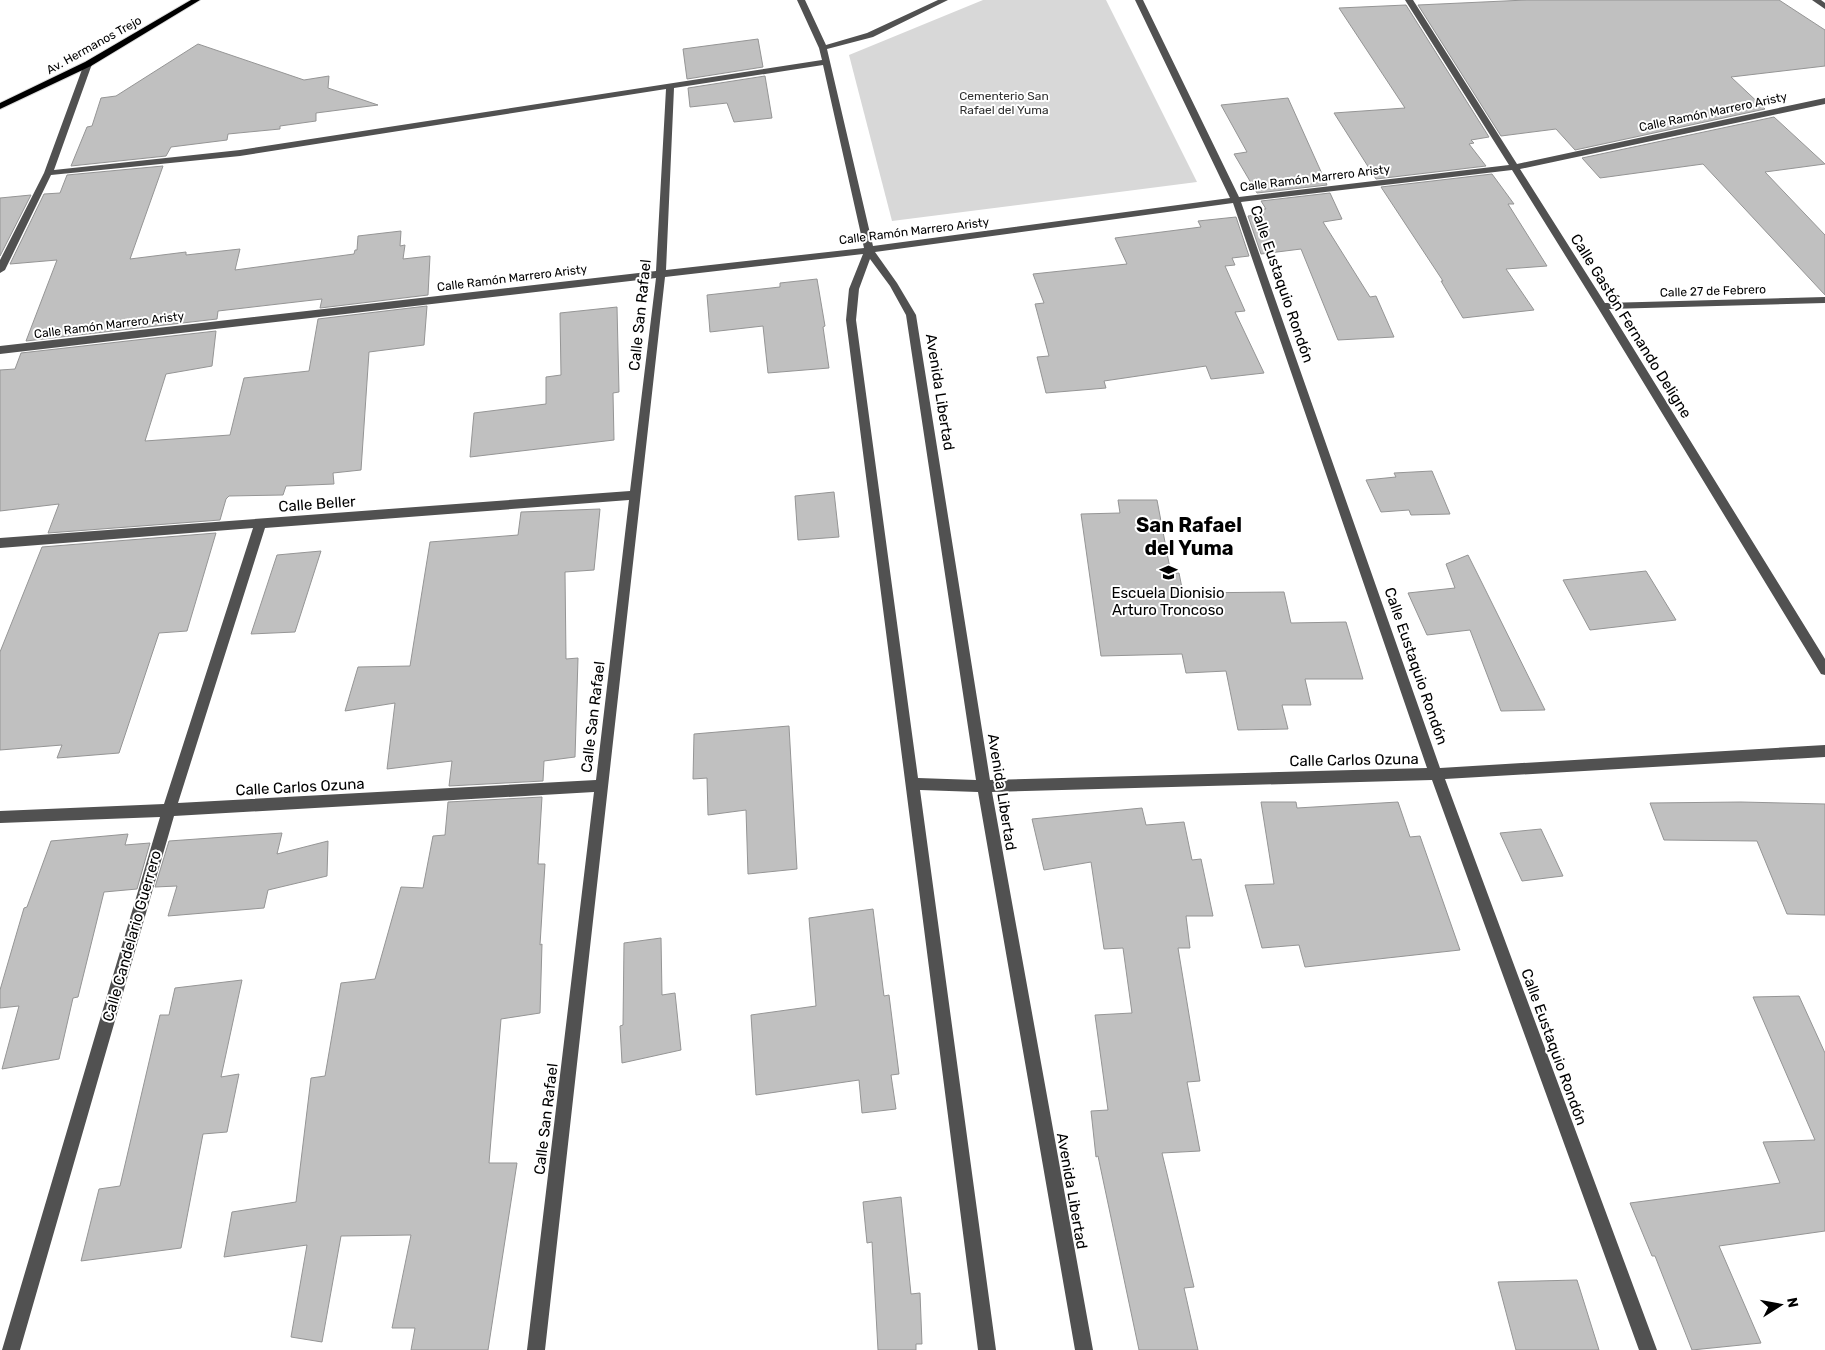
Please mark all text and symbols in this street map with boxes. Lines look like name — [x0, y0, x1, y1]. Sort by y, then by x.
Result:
street label: Av. Hermanos Trejo — [44, 13, 144, 77]
park label: Cementerio San Rafael del Yuma — [959, 89, 1049, 117]
street label: Calle Ramón Marrero Aristy — [1638, 89, 1789, 135]
street label: Calle Ramón Marrero Aristy — [1239, 162, 1391, 194]
street label: Calle Eustaquio Rondón — [1247, 203, 1317, 365]
street label: Calle Ramón Marrero Aristy — [838, 215, 990, 247]
street label: Calle Gastón Fernando Deligne — [1567, 231, 1695, 421]
street label: Calle San Rafael — [625, 258, 655, 372]
street label: Calle Ramón Marrero Aristy — [436, 262, 588, 294]
street label: Calle 27 de Febrero — [1660, 282, 1766, 300]
street label: Calle Ramón Marrero Aristy — [33, 309, 185, 341]
street label: Avenida Libertad — [922, 332, 958, 452]
street label: Calle Beller — [278, 492, 357, 516]
district label: San Rafael del Yuma — [1136, 513, 1242, 560]
school or university icon: Escuela Dionisio Arturo Troncoso — [1158, 562, 1178, 582]
place label: Escuela Dionisio Arturo Troncoso — [1111, 584, 1225, 619]
street label: Calle Eustaquio Rondón — [1381, 585, 1451, 747]
street label: Calle San Rafael — [577, 660, 609, 774]
street label: Avenida Libertad — [984, 732, 1020, 852]
street label: Calle Carlos Ozuna — [1289, 750, 1419, 770]
street label: Calle Carlos Ozuna — [235, 775, 365, 799]
street label: Calle Candelario Guerrero — [99, 848, 165, 1024]
street label: Calle Eustaquio Rondón — [1517, 966, 1591, 1128]
street label: Calle San Rafael — [530, 1062, 562, 1176]
street label: Avenida Libertad — [1053, 1131, 1091, 1251]
north arrow — [1755, 1280, 1805, 1330]
text: N — [1783, 1296, 1802, 1309]

